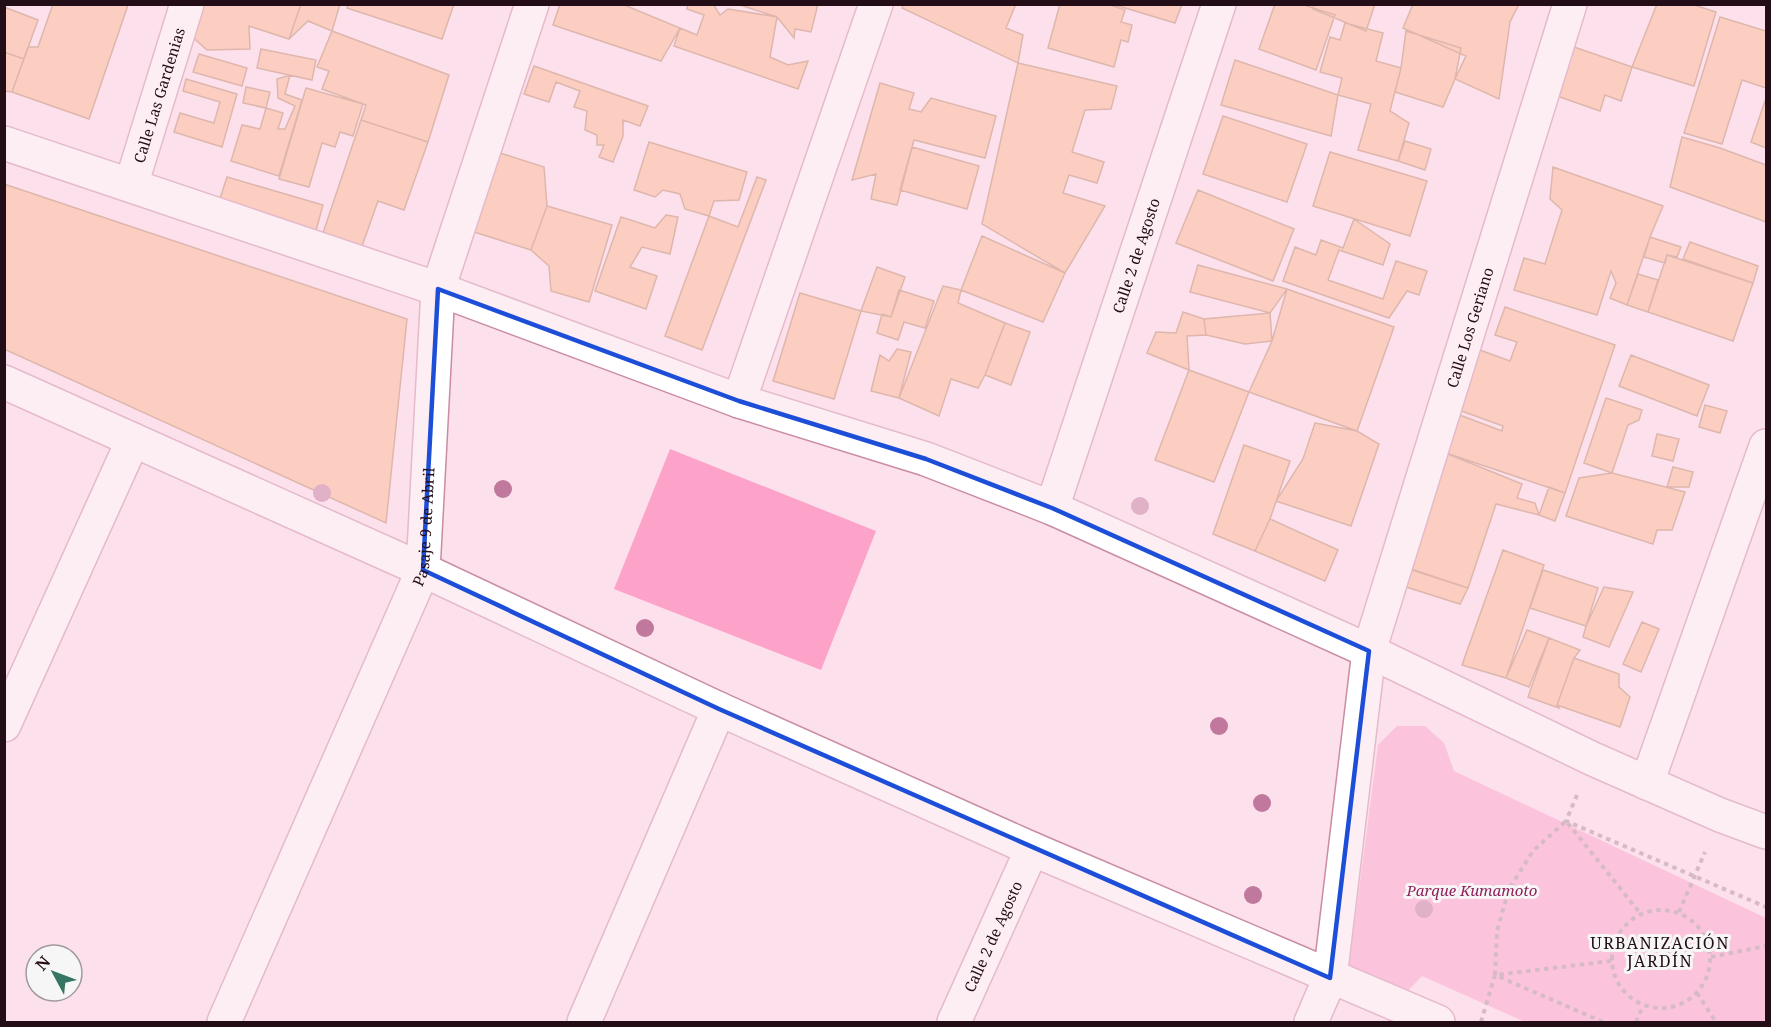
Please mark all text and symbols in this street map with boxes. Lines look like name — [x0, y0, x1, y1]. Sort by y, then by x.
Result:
street label: Calle Las Gardenias — [128, 25, 189, 165]
street label: Calle 2 de Agosto — [1107, 195, 1164, 316]
street label: Calle Los Geriano — [1441, 265, 1498, 390]
street label: Pasaje 9 de Abril — [407, 467, 438, 589]
street label: Calle 2 de Agosto — [959, 877, 1026, 995]
park label: Parque Kumamoto — [1406, 880, 1537, 900]
district label: URBANIZACIÓN JARDÍN — [1590, 932, 1730, 972]
north arrow — [24, 943, 84, 1003]
text: N — [30, 951, 55, 975]

